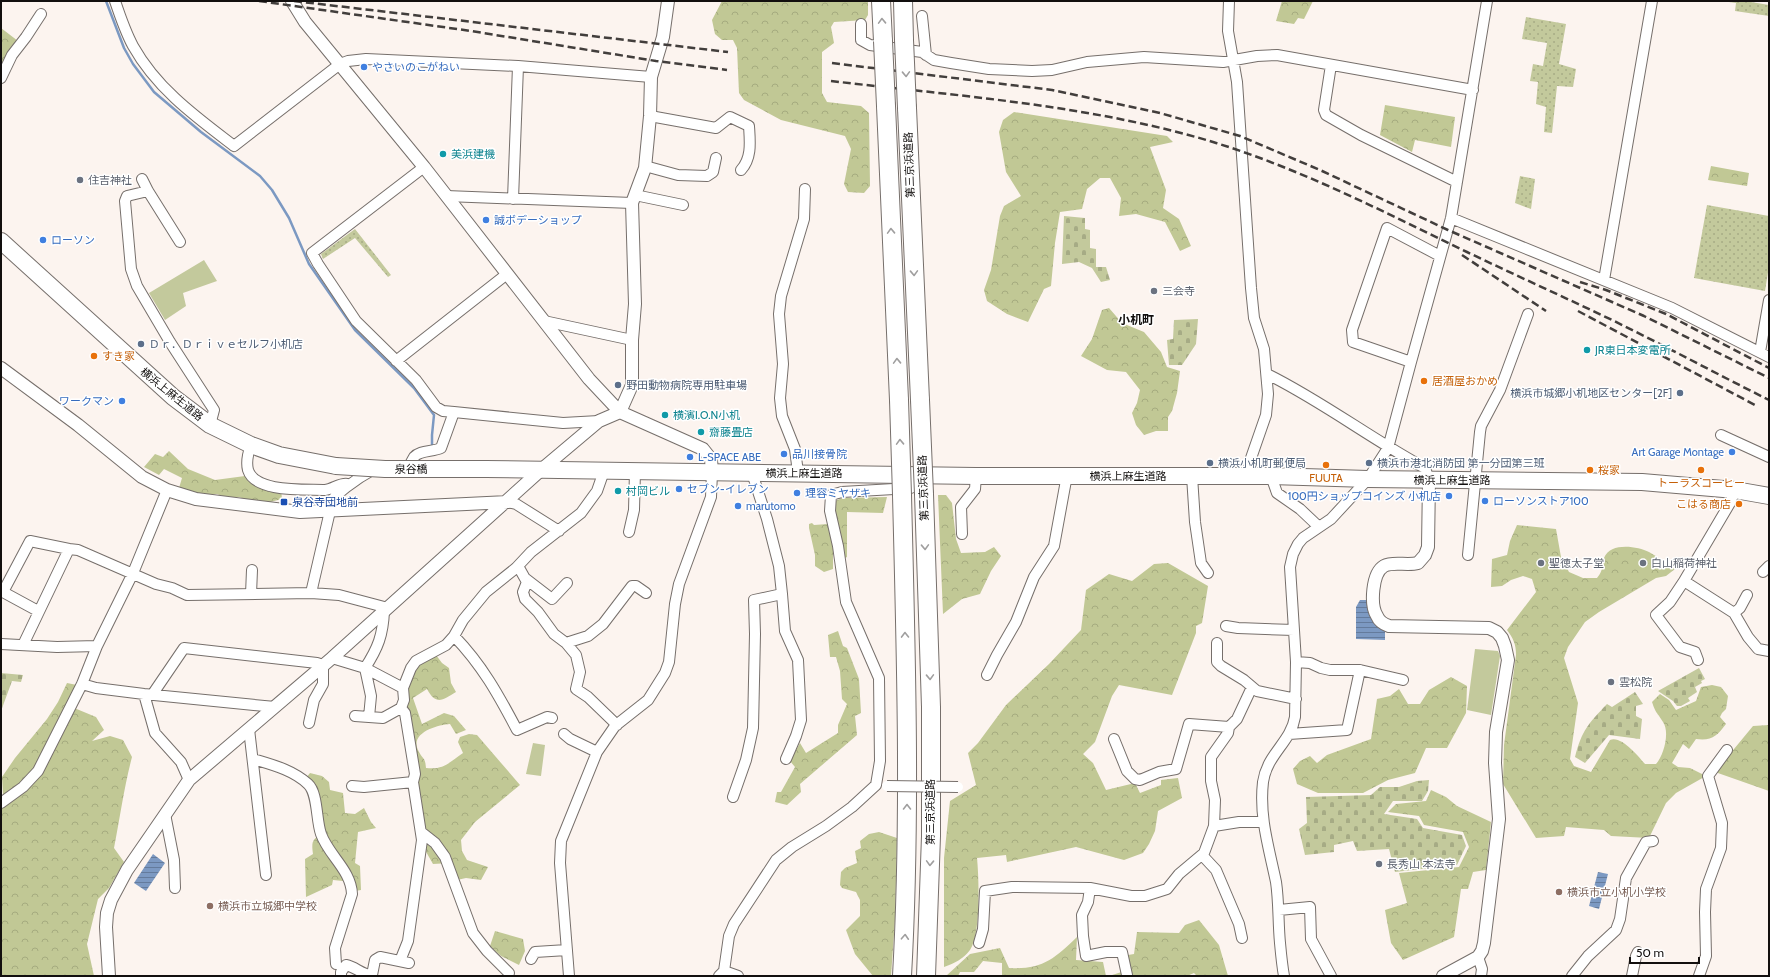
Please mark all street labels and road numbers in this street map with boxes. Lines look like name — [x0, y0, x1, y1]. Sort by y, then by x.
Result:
street label: 第三京浜道路 — [901, 132, 917, 198]
street label: 横浜上麻生道路 — [138, 364, 206, 424]
street label: 第三京浜道路 — [915, 455, 931, 521]
street label: 泉谷橋 — [395, 462, 428, 476]
street label: 横浜上麻生道路 — [766, 466, 843, 480]
street label: 横浜上麻生道路 — [1090, 469, 1167, 483]
street label: 横浜上麻生道路 — [1414, 473, 1491, 487]
street label: 第三京浜道路 — [923, 779, 937, 845]

